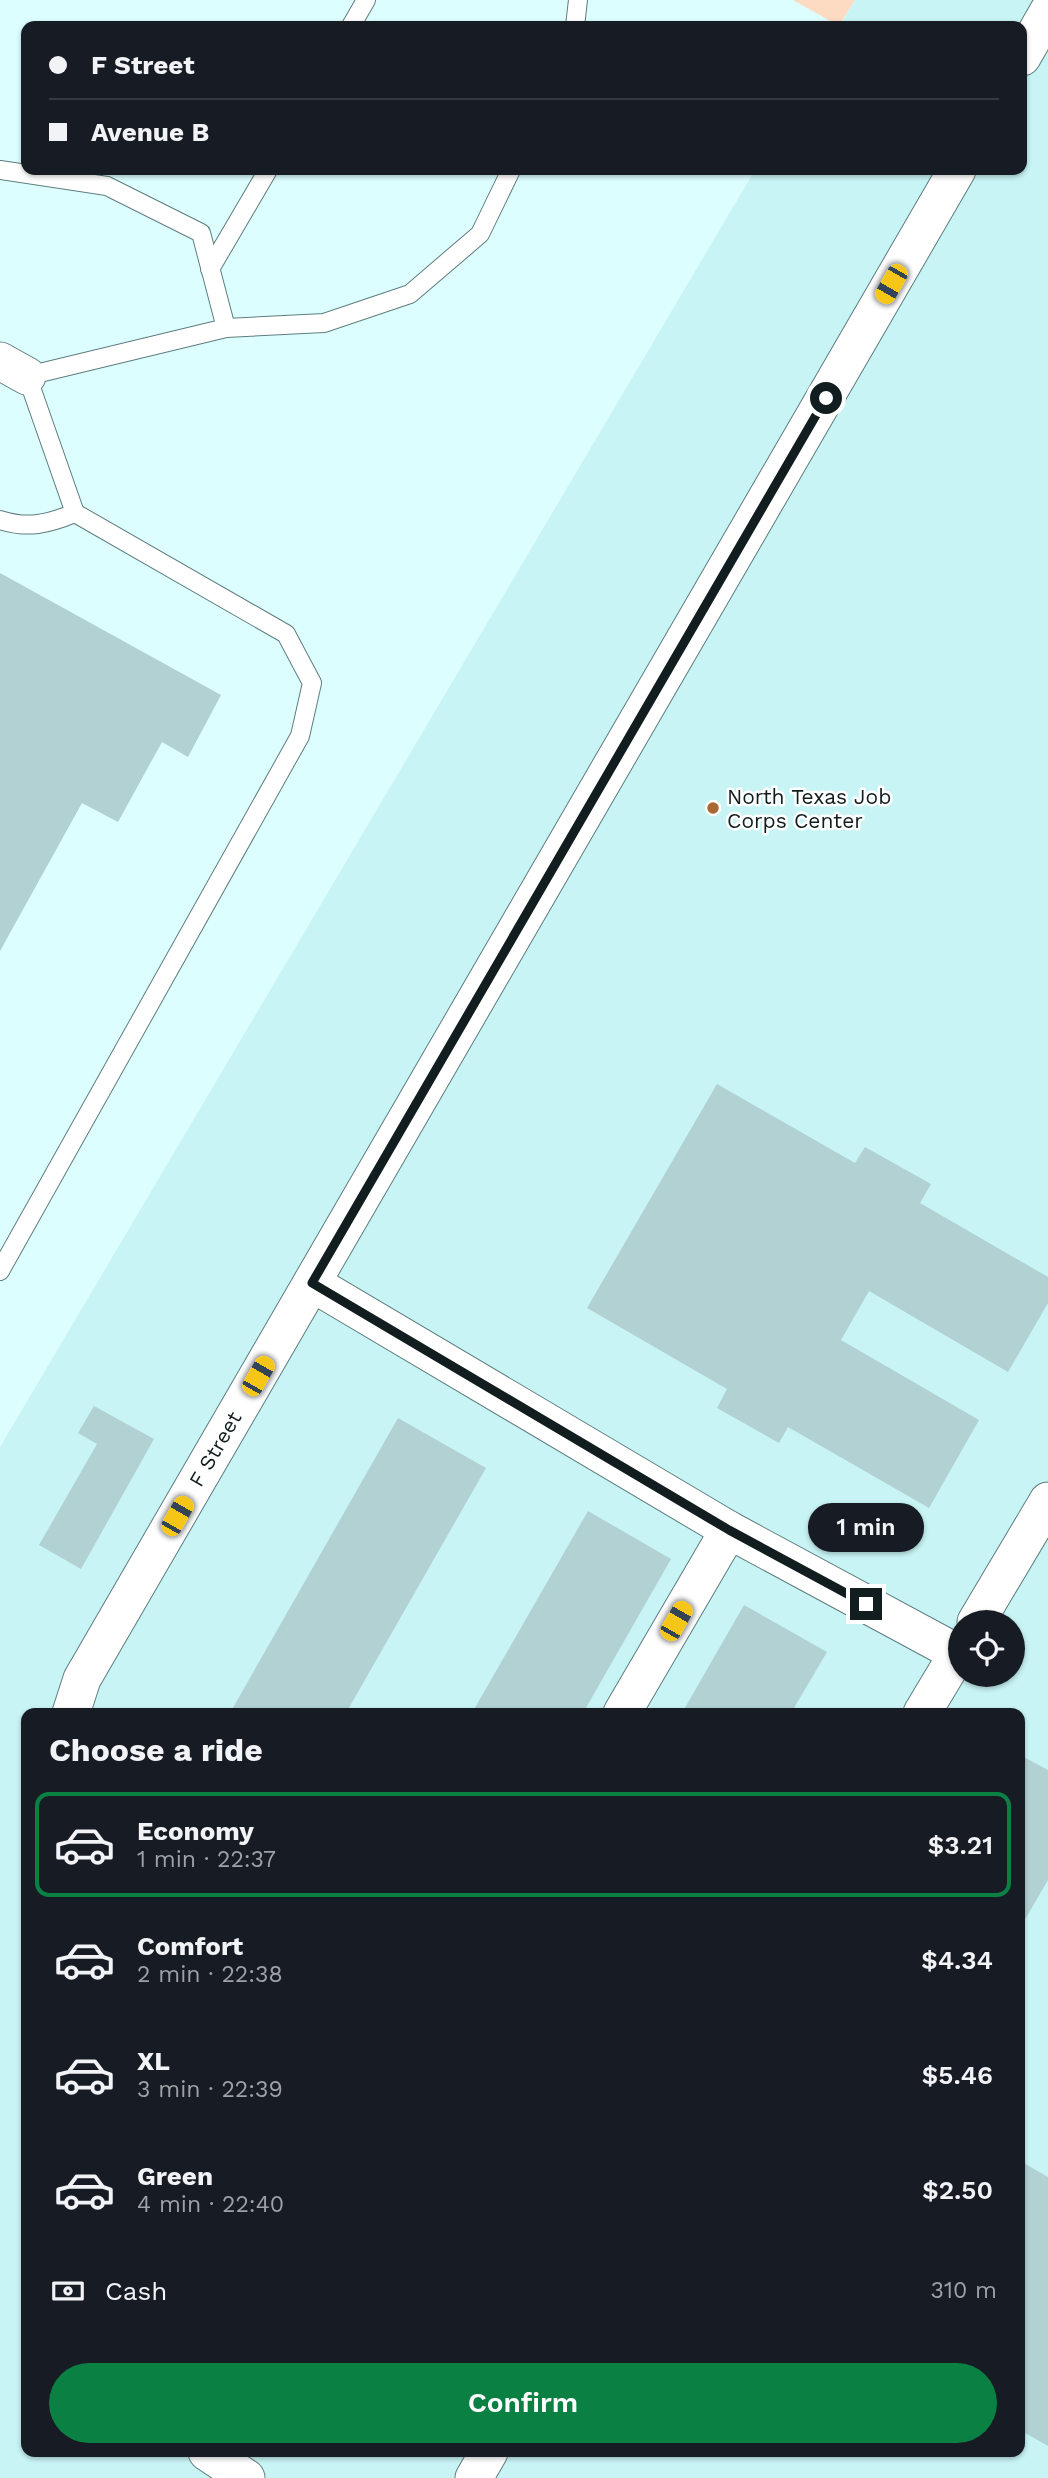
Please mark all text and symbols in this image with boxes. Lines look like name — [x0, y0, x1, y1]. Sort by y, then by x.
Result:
text: F Street — [91, 50, 195, 80]
text: Avenue B — [91, 117, 209, 147]
car — [872, 261, 911, 307]
route start — [810, 382, 842, 414]
place label: North Texas Job Corps Center — [727, 784, 891, 833]
marker: North Texas Job Corps Center — [705, 800, 721, 816]
car — [239, 1353, 278, 1399]
street label: F Street — [183, 1407, 247, 1491]
car — [158, 1493, 197, 1539]
callout: 1 min — [808, 1502, 924, 1552]
text: 1 min — [836, 1514, 896, 1541]
route end — [850, 1588, 882, 1620]
car — [657, 1598, 696, 1644]
map controls — [948, 1610, 1025, 1687]
button: locate — [948, 1610, 1025, 1687]
text: Choose a ride — [49, 1731, 263, 1769]
icon: car — [53, 1813, 116, 1876]
text: Economy — [137, 1816, 254, 1846]
text: $3.21 — [928, 1830, 993, 1860]
text: 1 min · 22:37 — [137, 1846, 276, 1873]
icon: car — [53, 1928, 116, 1991]
text: Comfort — [137, 1931, 243, 1961]
text: $4.34 — [921, 1945, 993, 1975]
text: 2 min · 22:38 — [137, 1961, 283, 1988]
icon: car — [53, 2043, 116, 2106]
text: XL — [137, 2046, 170, 2076]
text: $5.46 — [922, 2060, 993, 2090]
text: 3 min · 22:39 — [137, 2076, 283, 2103]
icon: car — [53, 2158, 116, 2221]
text: Green — [137, 2161, 213, 2191]
text: $2.50 — [922, 2175, 993, 2205]
text: 4 min · 22:40 — [137, 2191, 284, 2218]
icon: cash — [49, 2272, 87, 2310]
text: Cash — [105, 2276, 167, 2306]
text: 310 m — [931, 2277, 997, 2304]
button: Confirm — [49, 2363, 997, 2443]

